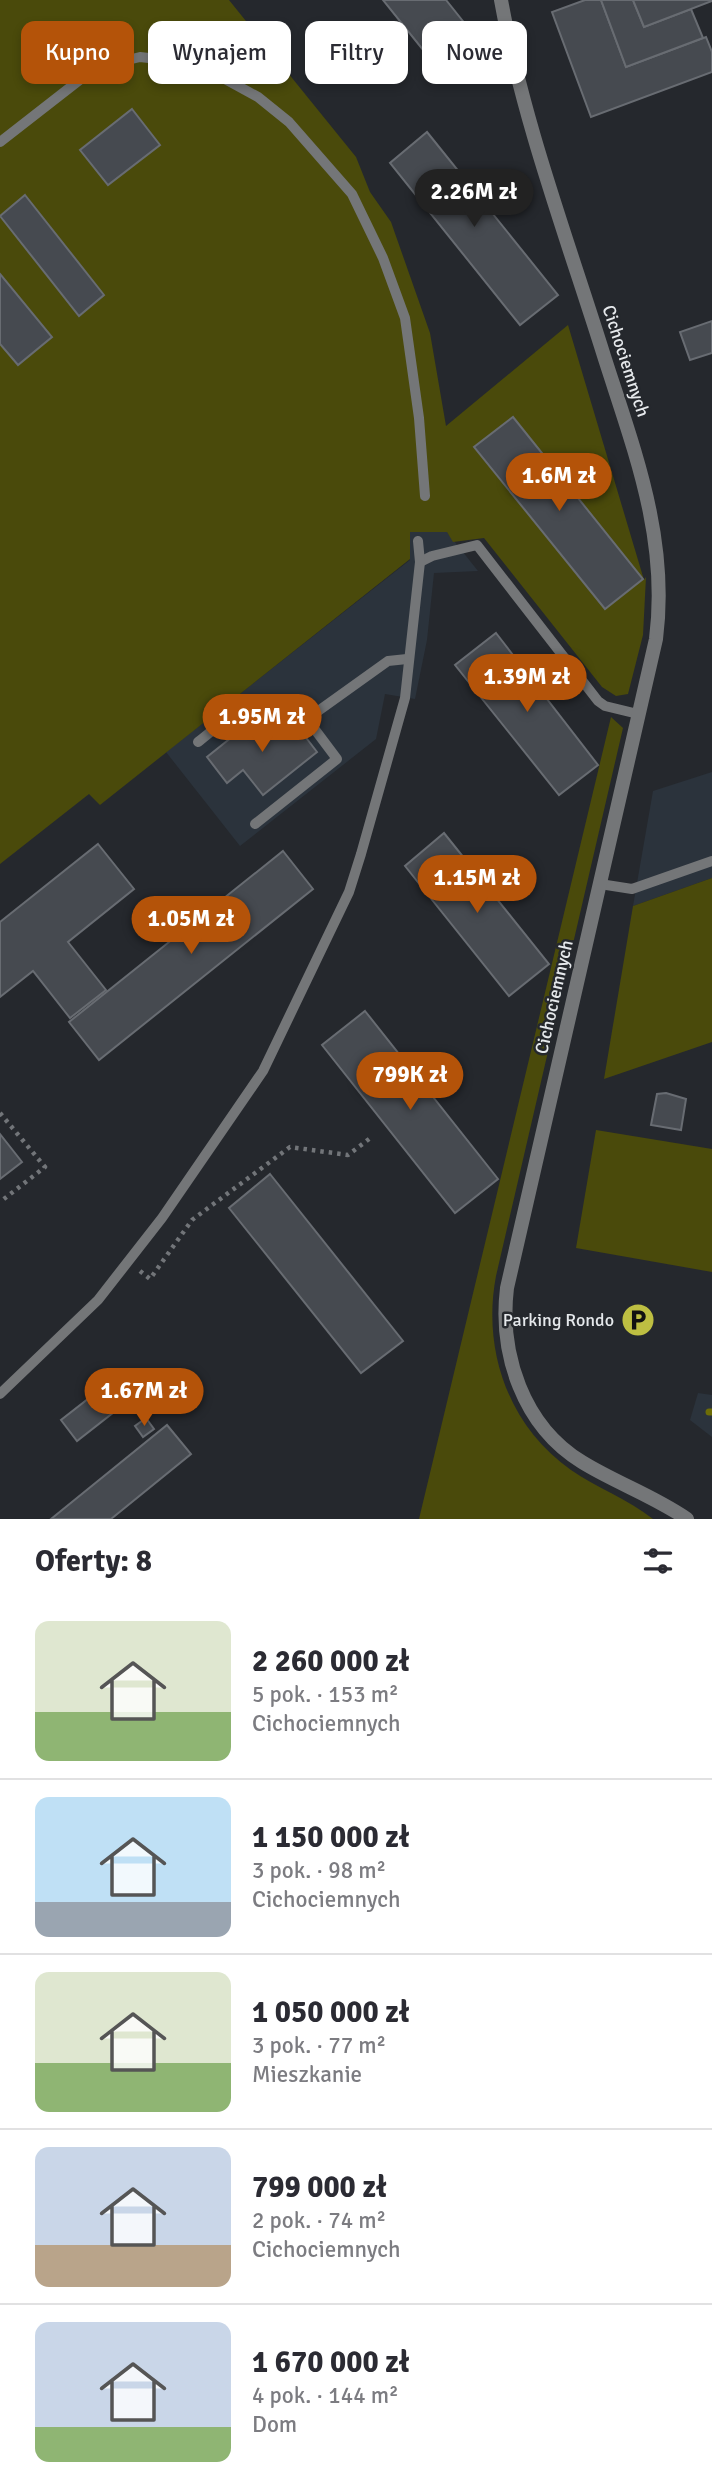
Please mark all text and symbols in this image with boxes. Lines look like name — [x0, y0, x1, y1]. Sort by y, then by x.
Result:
chip: Kupno — [21, 21, 134, 84]
chip: Wynajem — [148, 21, 291, 84]
chip: Filtry — [305, 21, 408, 84]
chip: Nowe — [422, 21, 527, 84]
pin: 2.26M zł — [402, 170, 546, 229]
text: 2.26M zł — [431, 177, 517, 206]
street label: Cichociemnych — [598, 302, 654, 420]
pin: 1.6M zł — [494, 454, 624, 513]
text: 1.6M zł — [522, 461, 596, 490]
pin: 1.39M zł — [455, 654, 599, 714]
text: 1.39M zł — [484, 662, 570, 691]
pin: 1.95M zł — [190, 694, 334, 754]
text: 1.95M zł — [219, 702, 305, 731]
pin: 1.15M zł — [405, 856, 549, 915]
text: 1.15M zł — [434, 863, 520, 892]
pin: 1.05M zł — [119, 897, 263, 956]
text: 1.05M zł — [148, 904, 234, 933]
street label: Cichociemnych — [530, 938, 578, 1056]
pin: 799K zł — [345, 1052, 475, 1112]
text: 799K zł — [372, 1060, 448, 1089]
parking icon: Parking Rondo — [619, 1301, 657, 1339]
place label: Parking Rondo — [503, 1309, 614, 1331]
pin: 1.67M zł — [72, 1368, 216, 1428]
text: 1.67M zł — [101, 1376, 187, 1405]
icon: filters — [639, 1542, 677, 1580]
text: Oferty: 8 — [35, 1543, 152, 1580]
text: 2 260 000 zł — [252, 1643, 410, 1680]
icon: home — [91, 1649, 175, 1733]
text: 5 pok. · 153 m² — [252, 1680, 399, 1709]
text: Cichociemnych — [252, 1709, 401, 1738]
text: 1 150 000 zł — [252, 1819, 410, 1856]
icon: home — [91, 1825, 175, 1909]
text: 3 pok. · 98 m² — [252, 1856, 386, 1885]
text: Cichociemnych — [252, 1885, 401, 1914]
text: 1 050 000 zł — [252, 1994, 410, 2031]
icon: home — [91, 2000, 175, 2084]
text: 3 pok. · 77 m² — [252, 2031, 386, 2060]
text: Mieszkanie — [252, 2060, 362, 2089]
text: 799 000 zł — [252, 2169, 387, 2206]
icon: home — [91, 2175, 175, 2259]
text: 2 pok. · 74 m² — [252, 2206, 386, 2235]
text: Cichociemnych — [252, 2235, 401, 2264]
text: 1 670 000 zł — [252, 2344, 410, 2381]
icon: home — [91, 2350, 175, 2434]
text: 4 pok. · 144 m² — [252, 2381, 399, 2410]
text: Dom — [252, 2410, 297, 2439]

